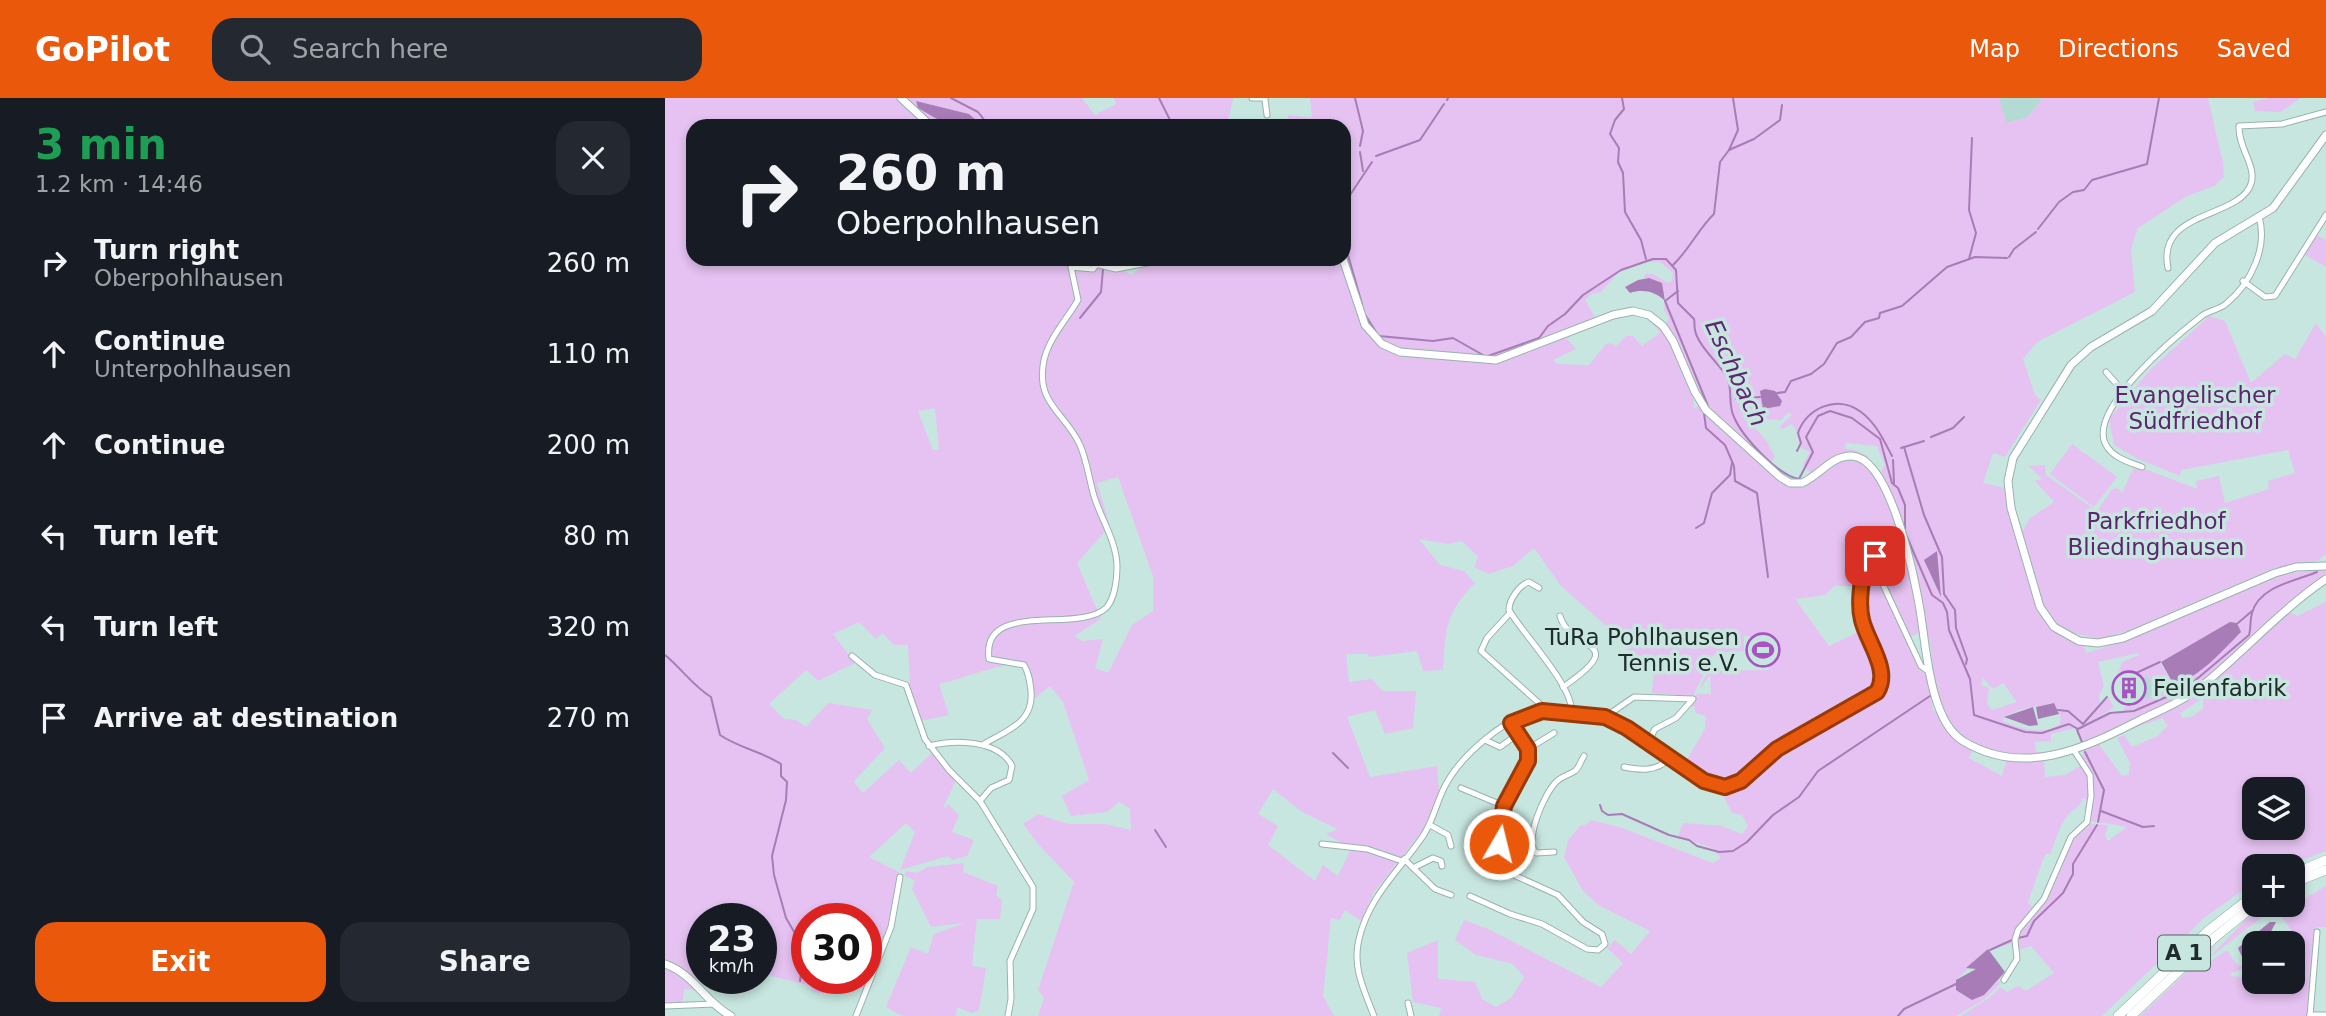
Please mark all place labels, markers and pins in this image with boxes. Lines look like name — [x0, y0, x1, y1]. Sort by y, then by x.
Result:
pin — [1845, 526, 1905, 586]
place label: TuRa Pohlhausen Tennis e.V. — [1544, 624, 1739, 676]
sports icon: TuRa Pohlhausen Tennis e.V. — [1744, 631, 1782, 669]
building icon: Feilenfabrik — [2110, 669, 2148, 707]
place label: Feilenfabrik — [2153, 675, 2287, 701]

